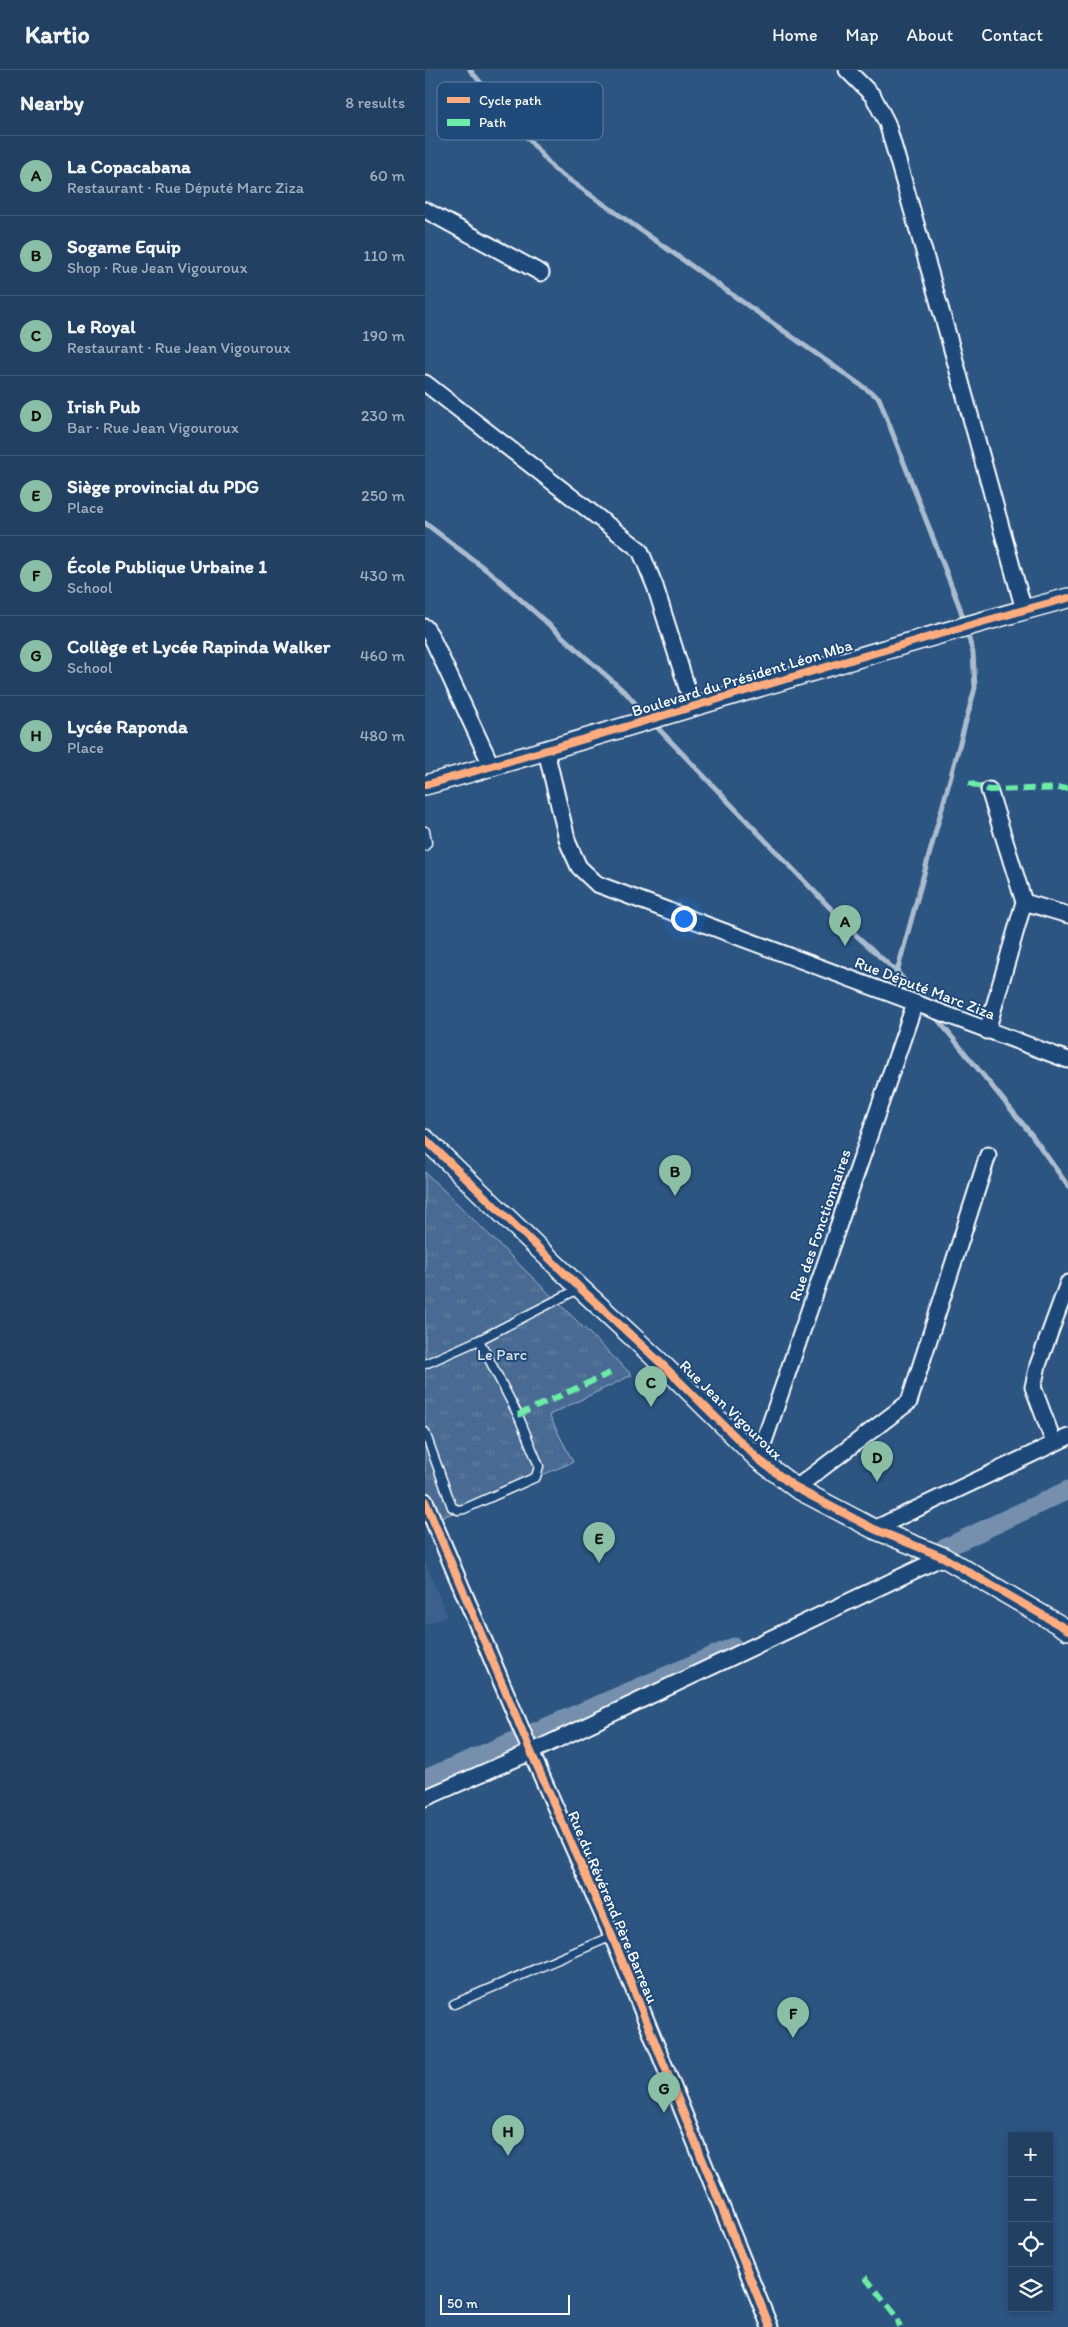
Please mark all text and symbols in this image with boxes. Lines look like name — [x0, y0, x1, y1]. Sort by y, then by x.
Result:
text: Kartio — [25, 20, 90, 49]
text: Home — [772, 24, 818, 46]
text: Map — [846, 24, 879, 46]
text: About — [907, 24, 953, 46]
text: Contact — [981, 24, 1043, 46]
legend — [437, 82, 603, 140]
text: Nearby — [20, 90, 84, 115]
text: Cycle path — [479, 92, 542, 109]
text: 8 results — [345, 93, 405, 112]
text: Path — [479, 114, 506, 131]
text: La Copacabana — [67, 155, 191, 178]
text: A — [31, 166, 41, 185]
text: 60 m — [370, 166, 405, 185]
text: Restaurant · Rue Député Marc Ziza — [67, 178, 304, 197]
text: Sogame Equip — [67, 235, 181, 258]
text: B — [31, 246, 41, 265]
text: 110 m — [363, 246, 405, 265]
text: Shop · Rue Jean Vigouroux — [67, 258, 247, 277]
text: Le Royal — [67, 315, 136, 338]
text: C — [31, 326, 41, 345]
text: 190 m — [362, 326, 405, 345]
text: Restaurant · Rue Jean Vigouroux — [67, 338, 291, 357]
text: Irish Pub — [67, 395, 140, 418]
text: D — [31, 406, 41, 425]
text: 230 m — [361, 406, 405, 425]
text: Bar · Rue Jean Vigouroux — [67, 418, 239, 437]
text: Siège provincial du PDG — [67, 475, 259, 498]
text: E — [32, 486, 40, 505]
text: 250 m — [361, 486, 405, 505]
text: Place — [67, 498, 104, 517]
text: École Publique Urbaine 1 — [67, 555, 267, 578]
text: F — [32, 566, 40, 585]
text: 430 m — [360, 566, 405, 585]
text: School — [67, 578, 113, 597]
text: Collège et Lycée Rapinda Walker — [67, 635, 330, 658]
street label: Boulevard du Président Léon Mba — [629, 635, 855, 721]
text: G — [30, 646, 42, 665]
text: 460 m — [360, 646, 405, 665]
text: School — [67, 658, 113, 677]
text: Lycée Raponda — [67, 715, 188, 738]
text: H — [30, 726, 42, 745]
text: 480 m — [360, 726, 405, 745]
text: Place — [67, 738, 104, 757]
pin: A — [829, 905, 861, 946]
your location — [671, 906, 697, 932]
street label: Rue Député Marc Ziza — [852, 952, 999, 1024]
street label: Rue des Fonctionnaires — [785, 1147, 855, 1303]
pin: B — [659, 1155, 691, 1196]
park label: Le Parc — [477, 1345, 527, 1364]
street label: Rue Jean Vigouroux — [676, 1356, 786, 1464]
pin: C — [635, 1366, 667, 1407]
pin: D — [861, 1441, 893, 1482]
pin: E — [583, 1522, 615, 1563]
street label: Rue du Révérend Père Barreau — [564, 1808, 662, 2006]
pin: F — [777, 1997, 809, 2038]
pin: G — [648, 2072, 680, 2113]
pin: H — [492, 2115, 524, 2156]
map controls — [1008, 2132, 1053, 2312]
button: + — [1008, 2132, 1053, 2177]
button: − — [1008, 2177, 1053, 2222]
button: locate — [1008, 2222, 1053, 2267]
button: layers — [1008, 2267, 1053, 2312]
scale bar — [440, 2292, 570, 2315]
text: 50 m — [447, 2295, 478, 2312]

